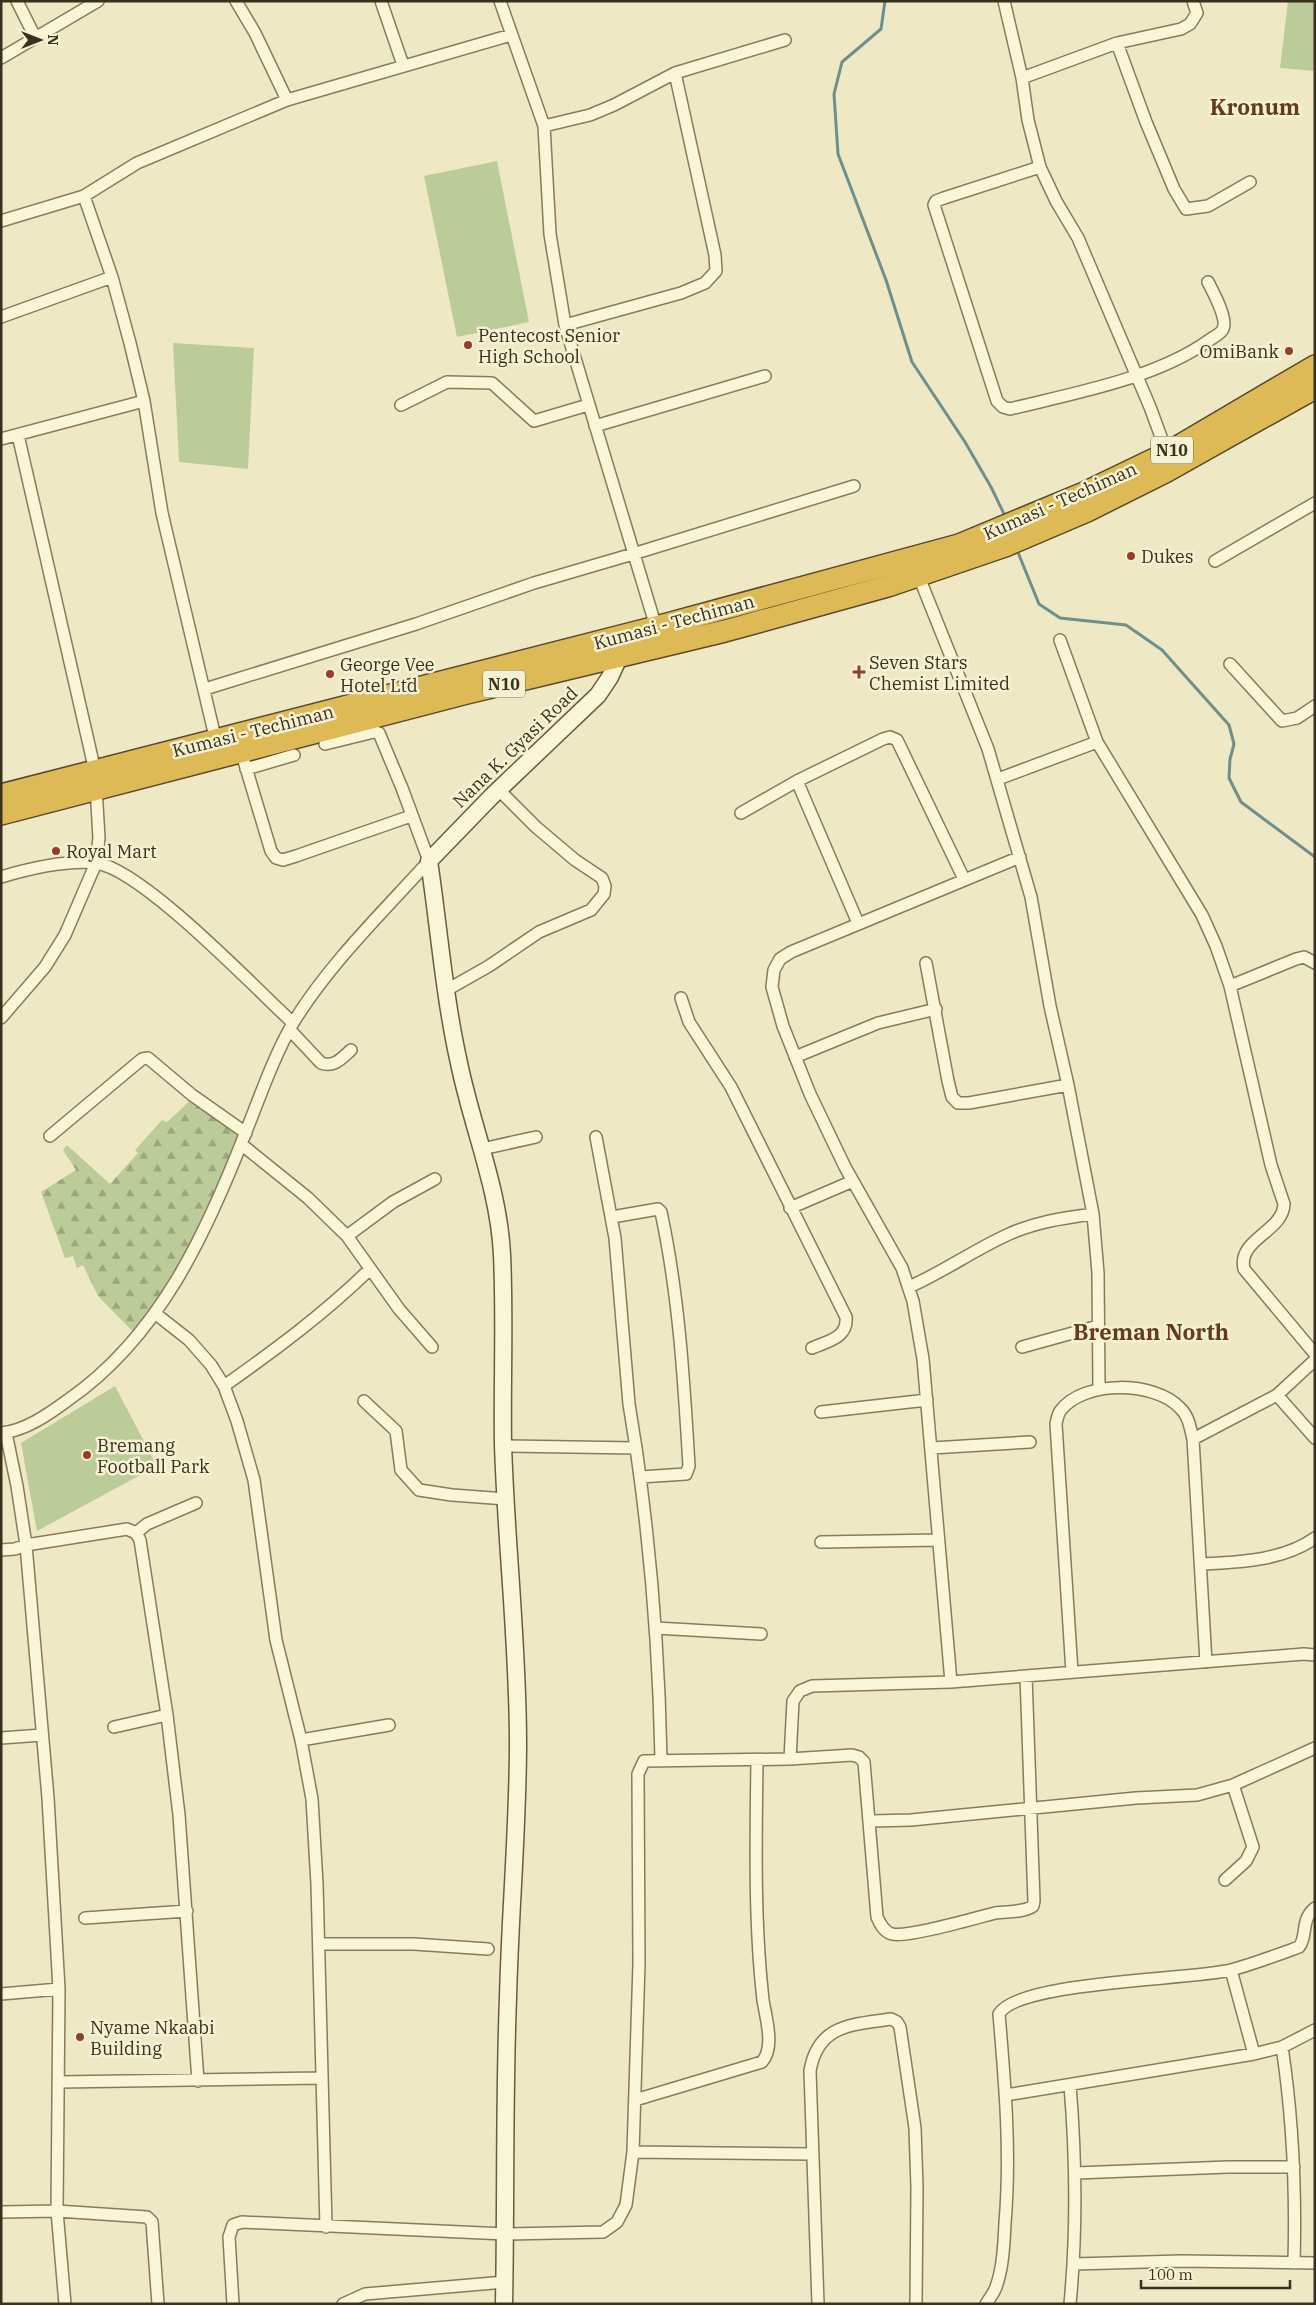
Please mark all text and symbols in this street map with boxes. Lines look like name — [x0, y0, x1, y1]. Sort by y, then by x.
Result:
north arrow — [15, 15, 65, 65]
text: N — [44, 34, 62, 46]
district label: Kronum — [1210, 92, 1300, 121]
place label: Pentecost Senior High School — [478, 324, 620, 368]
marker: Pentecost Senior High School — [462, 339, 474, 351]
place label: OmiBank — [1199, 340, 1279, 363]
marker: OmiBank — [1283, 345, 1295, 357]
road number: N10 — [1151, 436, 1193, 464]
street label: Kumasi - Techiman — [980, 457, 1140, 545]
place label: Dukes — [1141, 545, 1194, 568]
marker: Dukes — [1125, 550, 1137, 562]
street label: Kumasi - Techiman — [591, 589, 757, 655]
place label: Seven Stars Chemist Limited — [869, 651, 1010, 695]
place label: George Vee Hotel Ltd — [340, 653, 435, 697]
marker: Seven Stars Chemist Limited — [853, 666, 865, 678]
marker: George Vee Hotel Ltd — [324, 668, 336, 680]
road number: N10 — [483, 671, 525, 698]
street label: Nana K. Gyasi Road — [448, 681, 582, 813]
street label: Kumasi - Techiman — [170, 700, 336, 762]
place label: Royal Mart — [66, 840, 157, 863]
marker: Royal Mart — [50, 845, 62, 857]
district label: Breman North — [1073, 1317, 1229, 1346]
place label: Bremang Football Park — [97, 1434, 210, 1478]
marker: Bremang Football Park — [81, 1449, 93, 1461]
place label: Nyame Nkaabi Building — [90, 2016, 215, 2060]
marker: Nyame Nkaabi Building — [74, 2031, 86, 2043]
scale bar — [1141, 2258, 1290, 2290]
text: 100 m — [1148, 2265, 1193, 2284]

